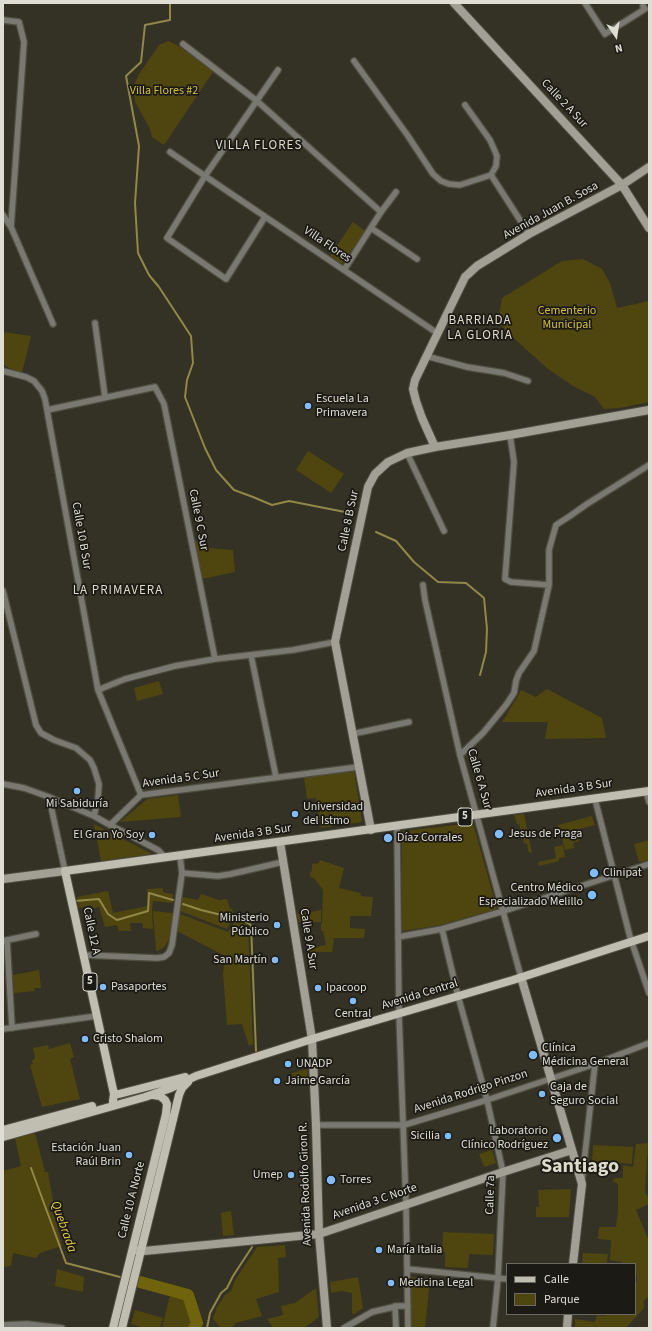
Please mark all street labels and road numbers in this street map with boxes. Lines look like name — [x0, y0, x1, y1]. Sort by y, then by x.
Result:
street label: Calle 2 A Sur — [538, 77, 590, 131]
street label: Avenida Juan B. Sosa — [501, 179, 601, 243]
street label: Villa Flores — [301, 224, 353, 266]
street label: Calle 9 C Sur — [185, 488, 211, 552]
street label: Calle 8 B Sur — [335, 489, 363, 553]
street label: Calle 10 B Sur — [68, 501, 94, 571]
street label: Calle 6 A Sur — [464, 747, 494, 811]
street label: Avenida 5 C Sur — [142, 766, 220, 792]
street label: Avenida 3 B Sur — [535, 776, 613, 802]
road number: 5 — [458, 808, 472, 826]
street label: Avenida 3 B Sur — [214, 821, 292, 847]
street label: Calle 12 A — [79, 906, 103, 956]
street label: Calle 9 A Sur — [296, 907, 320, 971]
road number: 5 — [83, 973, 97, 991]
street label: Avenida Central — [380, 977, 460, 1013]
street label: Avenida Rodrigo Pinzon — [412, 1067, 530, 1117]
street label: Avenida Rodolfo Giron R. — [297, 1122, 315, 1246]
street label: Calle 10 A Norte — [115, 1160, 149, 1240]
street label: Calle 7a — [483, 1175, 499, 1215]
street label: Avenida 3 C Norte — [331, 1181, 419, 1223]

